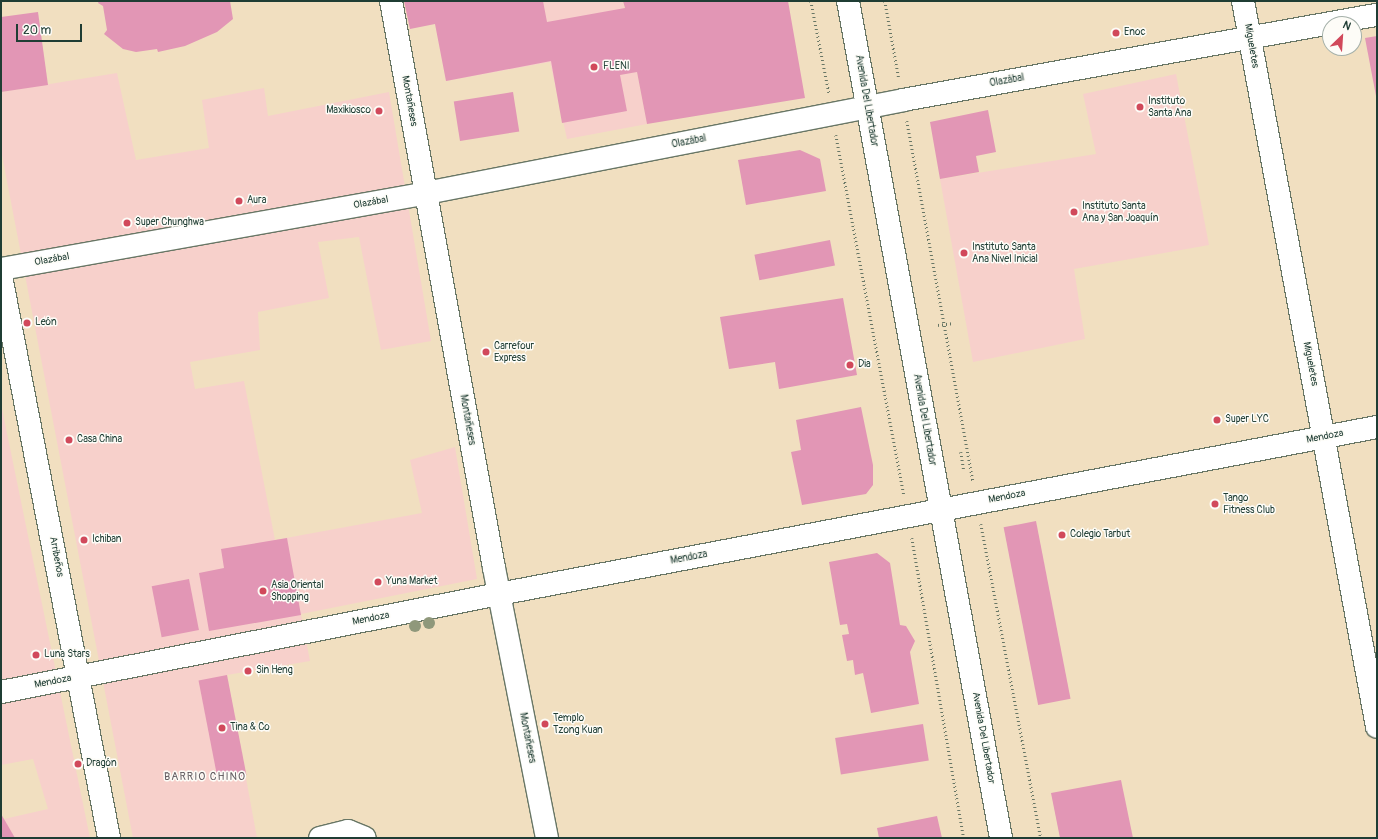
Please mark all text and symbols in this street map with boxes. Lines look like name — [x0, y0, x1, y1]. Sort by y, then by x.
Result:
scale bar — [18, 16, 84, 42]
north arrow — [1322, 16, 1362, 56]
text: N — [1341, 18, 1353, 33]
text: 20 m — [23, 23, 51, 38]
street label: Migueletes — [1241, 23, 1261, 69]
place label: Enoc — [1124, 27, 1146, 39]
marker: Enoc — [1111, 28, 1121, 38]
street label: Avenida Del Libertador — [852, 54, 880, 148]
marker: FLENI — [588, 61, 600, 73]
place label: FLENI — [603, 61, 630, 73]
street label: Olazábal — [989, 72, 1025, 90]
street label: Montañeses — [399, 75, 419, 127]
place label: Instituto Santa Ana — [1148, 95, 1191, 118]
marker: Instituto Santa Ana — [1135, 102, 1145, 112]
place label: Maxikiosco — [326, 105, 371, 117]
marker: Maxikiosco — [374, 106, 384, 116]
street label: Olazábal — [671, 133, 707, 151]
street label: Olazábal — [353, 194, 389, 212]
place label: Aura — [247, 195, 266, 207]
marker: Aura — [234, 196, 244, 206]
place label: Instituto Santa Ana y San Joaquín — [1082, 200, 1158, 224]
marker: Instituto Santa Ana y San Joaquín — [1069, 207, 1079, 217]
place label: Super Chunghwa — [135, 217, 204, 229]
marker: Super Chunghwa — [122, 218, 132, 228]
place label: Instituto Santa Ana Nivel Inicial — [972, 241, 1038, 264]
marker: Instituto Santa Ana Nivel Inicial — [959, 248, 969, 258]
street label: Olazábal — [34, 251, 70, 269]
place label: León — [35, 317, 57, 329]
marker: León — [22, 318, 32, 328]
place label: Carrefour Express — [494, 340, 534, 364]
street label: Migueletes — [1300, 341, 1320, 387]
marker: Carrefour Express — [481, 347, 491, 357]
place label: Dia — [858, 359, 871, 371]
marker: Dia — [845, 360, 855, 370]
street label: Avenida Del Libertador — [910, 373, 938, 467]
street label: Montañeses — [457, 394, 477, 446]
place label: Super LYC — [1225, 414, 1269, 426]
marker: Super LYC — [1212, 415, 1222, 425]
street label: Mendoza — [1305, 428, 1345, 446]
place label: Casa China — [77, 434, 122, 446]
marker: Casa China — [64, 435, 74, 445]
street label: Mendoza — [987, 488, 1027, 506]
place label: Tango Fitness Club — [1223, 492, 1275, 516]
marker: Tango Fitness Club — [1210, 499, 1220, 509]
place label: Colegio Tarbut — [1070, 529, 1130, 541]
marker: Colegio Tarbut — [1057, 530, 1067, 540]
place label: Ichiban — [92, 534, 121, 546]
marker: Ichiban — [79, 535, 89, 545]
street label: Arribeños — [46, 536, 66, 578]
street label: Mendoza — [669, 549, 709, 567]
place label: Yuna Market — [386, 576, 438, 588]
marker: Yuna Market — [373, 577, 383, 587]
place label: Asia Oriental Shopping — [271, 579, 324, 602]
marker: Asia Oriental Shopping — [258, 586, 268, 596]
street label: Mendoza — [351, 610, 391, 628]
place label: Luna Stars — [44, 649, 90, 661]
marker: Luna Stars — [31, 650, 41, 660]
place label: Sin Heng — [256, 665, 293, 677]
marker: Sin Heng — [243, 666, 253, 676]
street label: Mendoza — [33, 673, 73, 691]
street label: Avenida Del Libertador — [969, 691, 997, 785]
street label: Montañeses — [516, 712, 538, 764]
place label: Templo Tzong Kuan — [553, 712, 603, 736]
marker: Templo Tzong Kuan — [540, 719, 550, 729]
place label: Tina & Co — [230, 722, 270, 734]
marker: Tina & Co — [217, 723, 227, 733]
place label: Dragón — [86, 758, 117, 770]
marker: Dragón — [73, 759, 83, 769]
district label: BARRIO CHINO — [164, 770, 246, 784]

